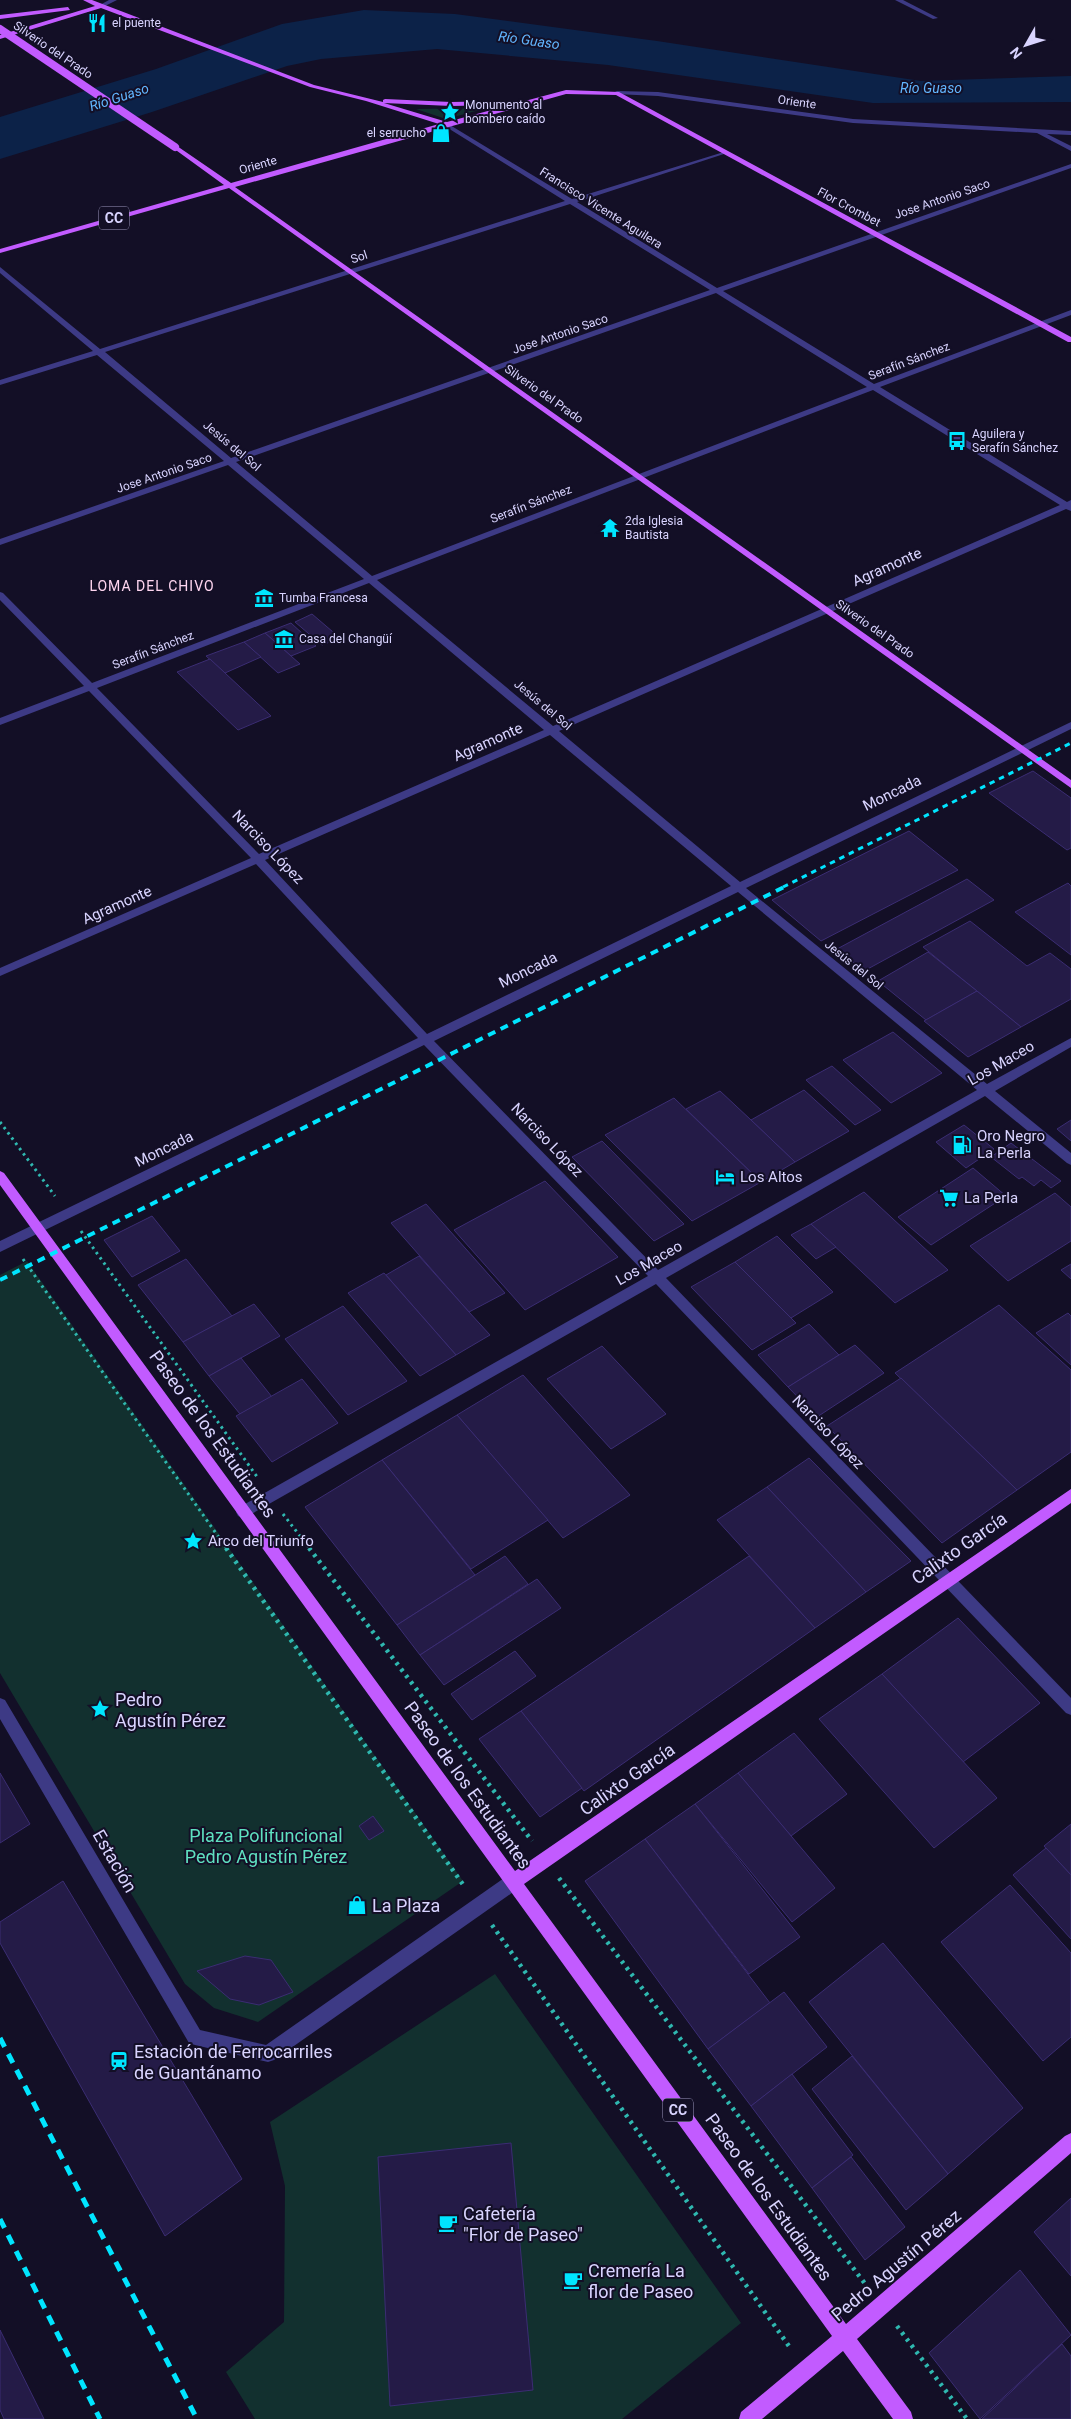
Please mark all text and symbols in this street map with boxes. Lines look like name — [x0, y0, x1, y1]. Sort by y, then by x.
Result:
restaurant icon: el puente — [86, 12, 108, 34]
place label: el puente — [112, 16, 161, 30]
street label: Silverio del Prado — [11, 18, 95, 82]
north arrow — [1001, 20, 1051, 70]
water label: Río Guaso — [497, 28, 561, 52]
text: N — [1007, 44, 1025, 62]
water label: Río Guaso — [87, 80, 151, 114]
water label: Río Guaso — [900, 80, 962, 96]
street label: Oriente — [777, 92, 817, 112]
place label: Monumento al bombero caído — [465, 98, 546, 126]
place icon: Monumento al bombero caído — [439, 101, 461, 123]
shop icon: el serrucho — [430, 122, 452, 144]
place label: el serrucho — [367, 126, 426, 140]
street label: Oriente — [238, 153, 278, 177]
street label: Francisco Vicente Aguilera — [537, 164, 665, 252]
street label: Jose Antonio Saco — [892, 176, 992, 222]
street label: Flor Crombet — [815, 184, 883, 230]
road number: CC — [99, 207, 129, 230]
street label: Sol — [349, 248, 369, 266]
street label: Jose Antonio Saco — [510, 311, 610, 357]
street label: Serafín Sánchez — [866, 339, 952, 383]
street label: Silverio del Prado — [502, 362, 586, 426]
street label: Jesús del Sol — [200, 418, 264, 474]
place label: Aguilera y Serafín Sánchez — [972, 427, 1058, 455]
bus stop icon: Aguilera y Serafín Sánchez — [946, 430, 968, 452]
street label: Jose Antonio Saco — [114, 450, 214, 496]
street label: Serafín Sánchez — [488, 482, 574, 526]
place label: 2da Iglesia Bautista — [625, 514, 683, 542]
temple icon: 2da Iglesia Bautista — [599, 517, 621, 539]
street label: Agramonte — [850, 544, 925, 590]
district label: LOMA DEL CHIVO — [89, 578, 215, 594]
museum icon: Tumba Francesa — [253, 587, 275, 609]
place label: Tumba Francesa — [279, 591, 368, 605]
street label: Silverio del Prado — [833, 597, 917, 661]
street label: Serafín Sánchez — [110, 628, 196, 672]
museum icon: Casa del Changüí — [273, 628, 295, 650]
place label: Casa del Changüí — [299, 632, 393, 646]
street label: Jesús del Sol — [511, 677, 575, 733]
street label: Agramonte — [451, 719, 526, 765]
street label: Moncada — [860, 771, 924, 815]
street label: Narciso López — [228, 806, 308, 888]
street label: Agramonte — [80, 882, 155, 928]
street label: Jesús del Sol — [822, 937, 886, 993]
street label: Moncada — [496, 948, 560, 992]
street label: Los Maceo — [965, 1037, 1037, 1089]
street label: Narciso López — [507, 1099, 587, 1181]
street label: Moncada — [132, 1127, 196, 1171]
place label: Oro Negro La Perla — [977, 1127, 1045, 1162]
fuel station icon: Oro Negro La Perla — [951, 1134, 973, 1156]
hotel icon: Los Altos — [714, 1166, 736, 1188]
place label: Los Altos — [740, 1168, 803, 1186]
supermarket icon: La Perla — [938, 1187, 960, 1209]
place label: La Perla — [964, 1189, 1018, 1207]
street label: Los Maceo — [613, 1237, 685, 1289]
street label: Paseo de los Estudiantes — [145, 1346, 281, 1522]
street label: Narciso López — [788, 1391, 868, 1473]
street label: Calixto García — [907, 1507, 1011, 1589]
place icon: Arco del Triunfo — [182, 1530, 204, 1552]
place label: Arco del Triunfo — [208, 1532, 314, 1550]
place label: Pedro Agustín Pérez — [115, 1689, 226, 1731]
street label: Paseo de los Estudiantes — [400, 1697, 536, 1873]
place icon: Pedro Agustín Pérez — [89, 1698, 111, 1720]
street label: Calixto García — [575, 1738, 679, 1820]
park label: Plaza Polifuncional Pedro Agustín Pérez — [185, 1825, 347, 1867]
street label: Estación — [89, 1826, 141, 1896]
shop icon: La Plaza — [346, 1894, 368, 1916]
place label: La Plaza — [372, 1895, 440, 1916]
place label: Estación de Ferrocarriles de Guantánamo — [134, 2041, 332, 2083]
station icon: Estación de Ferrocarriles de Guantánamo — [108, 2050, 130, 2072]
road number: CC — [663, 2098, 693, 2122]
street label: Paseo de los Estudiantes — [701, 2109, 837, 2285]
place label: Cafetería "Flor de Paseo" — [463, 2203, 583, 2245]
street label: Pedro Agustín Pérez — [827, 2205, 965, 2325]
cafe icon: Cafetería "Flor de Paseo" — [437, 2212, 459, 2234]
place label: Cremería La flor de Paseo — [588, 2260, 693, 2302]
cafe icon: Cremería La flor de Paseo — [562, 2269, 584, 2291]

